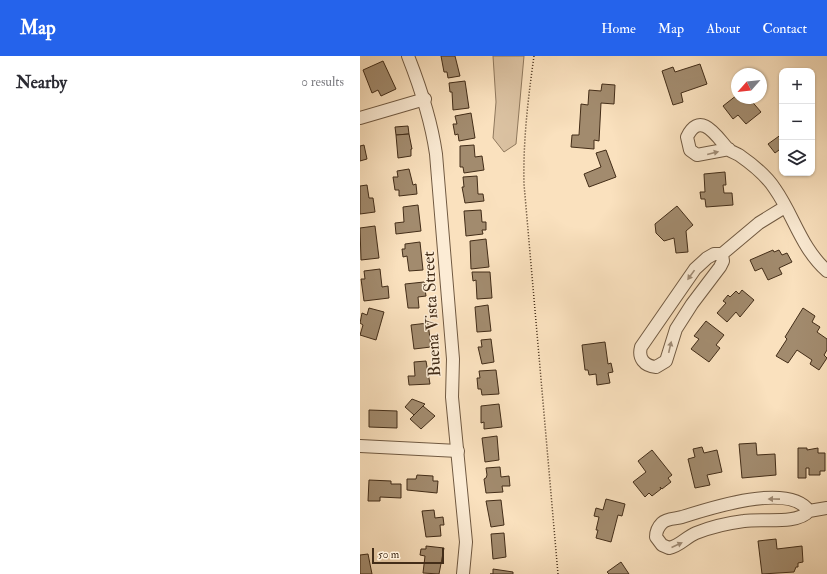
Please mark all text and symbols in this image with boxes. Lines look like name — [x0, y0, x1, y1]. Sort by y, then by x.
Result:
text: Map — [20, 16, 56, 40]
text: Home — [601, 20, 636, 37]
text: Map — [658, 20, 684, 37]
text: About — [706, 20, 740, 37]
text: Contact — [762, 20, 807, 37]
north arrow — [731, 68, 767, 104]
map controls — [779, 68, 815, 176]
button: + — [779, 68, 815, 104]
text: Nearby — [16, 72, 67, 93]
text: 0 results — [301, 74, 344, 90]
button: − — [779, 104, 815, 140]
button: layers — [779, 140, 815, 176]
one-way arrow — [707, 149, 719, 155]
street label: Buena Vista Street — [418, 250, 445, 377]
one-way arrow — [687, 270, 695, 280]
one-way arrow — [667, 341, 673, 353]
one-way arrow — [767, 496, 780, 502]
one-way arrow — [671, 542, 683, 548]
scale bar — [372, 546, 444, 565]
text: 50 m — [378, 548, 399, 561]

